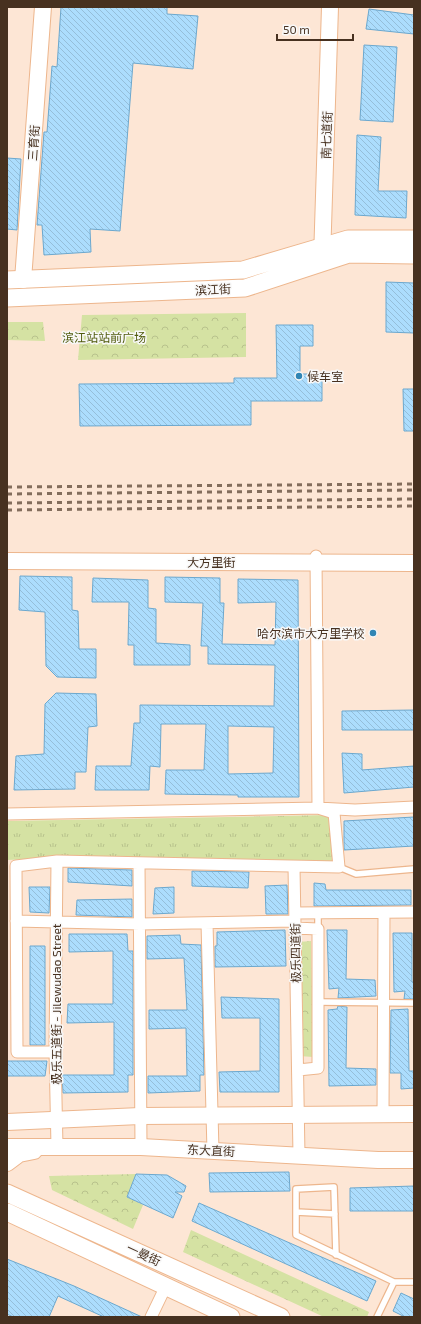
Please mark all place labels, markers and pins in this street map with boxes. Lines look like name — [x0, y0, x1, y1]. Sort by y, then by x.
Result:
place label: 候车室 — [307, 369, 343, 383]
marker: 候车室 — [294, 371, 304, 381]
place label: 哈尔滨市大方里学校 — [257, 626, 365, 640]
marker: 哈尔滨市大方里学校 — [368, 628, 378, 638]

